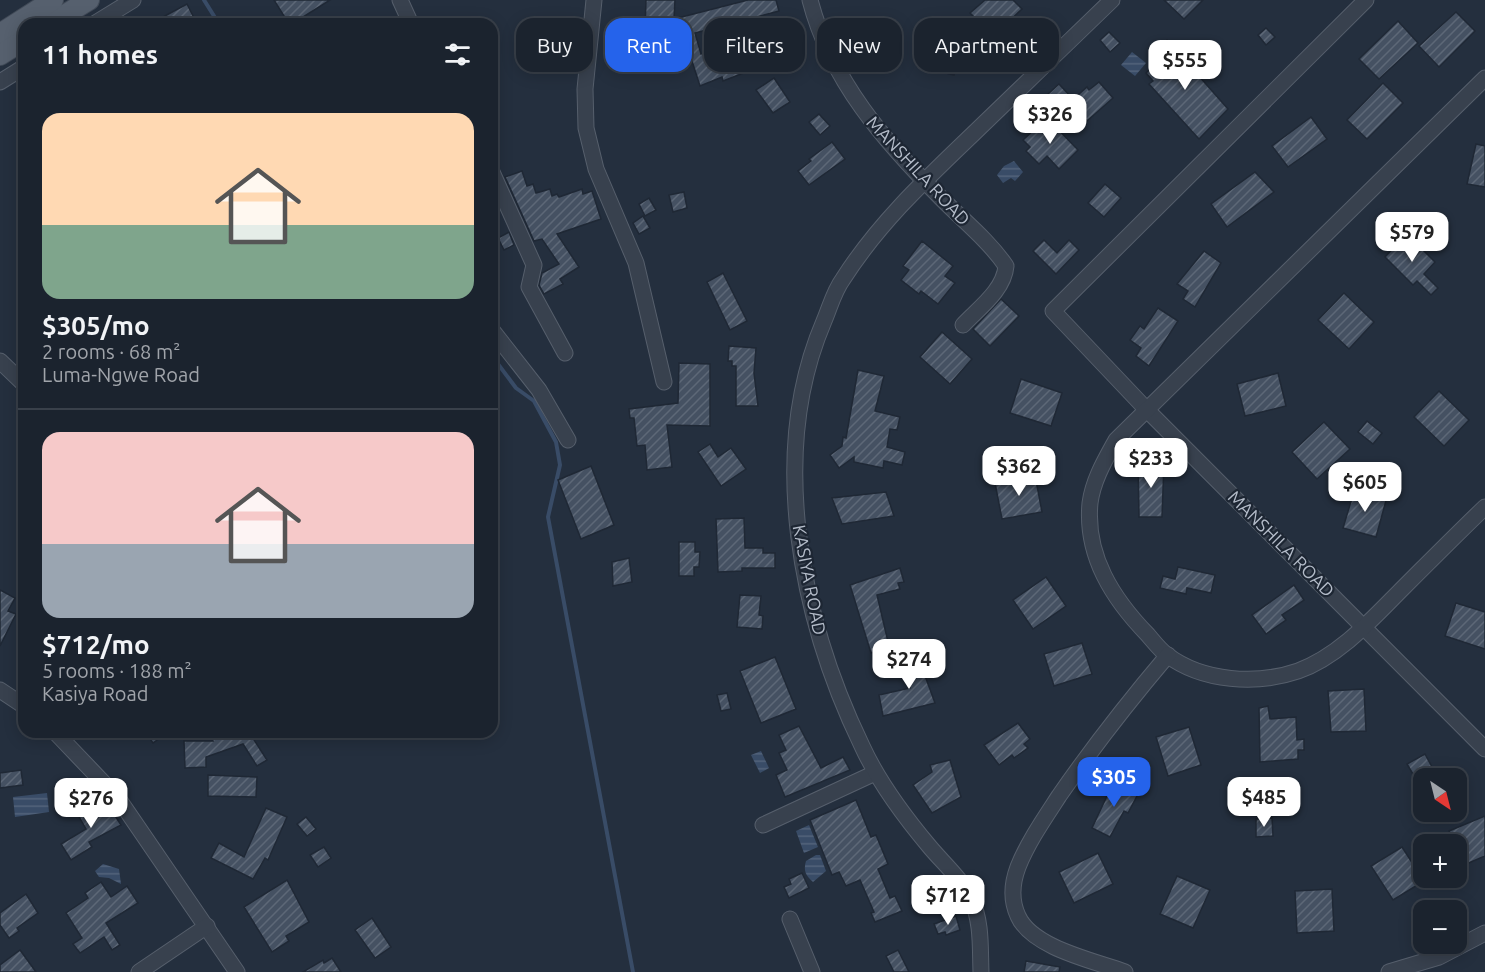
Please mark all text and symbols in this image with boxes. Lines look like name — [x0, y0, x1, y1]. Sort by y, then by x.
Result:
chip: Buy — [516, 18, 593, 72]
chip: Rent — [605, 18, 692, 72]
chip: Filters — [704, 18, 805, 72]
chip: New — [817, 18, 902, 72]
chip: Apartment — [914, 18, 1059, 72]
icon: filters — [441, 38, 474, 71]
text: 11 homes — [42, 40, 158, 69]
pin: $555 — [1149, 40, 1221, 91]
text: $555 — [1162, 48, 1208, 71]
pin: $326 — [1014, 94, 1086, 145]
text: $326 — [1027, 102, 1073, 125]
street label: MANSHILA ROAD — [863, 112, 974, 229]
icon: home — [204, 152, 312, 260]
pin: $579 — [1376, 212, 1448, 263]
text: $579 — [1389, 220, 1435, 243]
text: $305/mo — [42, 311, 150, 340]
text: 2 rooms · 68 m² — [42, 340, 180, 363]
text: Luma-Ngwe Road — [42, 363, 200, 386]
pin: $233 — [1115, 438, 1187, 489]
pin: $362 — [983, 446, 1055, 497]
text: $233 — [1128, 446, 1174, 469]
text: $362 — [996, 454, 1042, 477]
pin: $605 — [1329, 462, 1401, 513]
text: $605 — [1342, 470, 1388, 493]
icon: home — [204, 471, 312, 579]
street label: MANSHILA ROAD — [1225, 486, 1339, 600]
street label: KASIYA ROAD — [789, 523, 830, 637]
text: $712/mo — [42, 630, 150, 659]
pin: $274 — [873, 639, 945, 690]
text: $274 — [886, 647, 932, 670]
text: 5 rooms · 188 m² — [42, 659, 192, 682]
text: Kasiya Road — [42, 682, 149, 705]
pin: $305 — [1078, 757, 1150, 808]
text: $305 — [1091, 765, 1137, 788]
north arrow — [1413, 768, 1467, 822]
map controls — [1413, 768, 1467, 954]
pin: $485 — [1228, 777, 1300, 828]
pin: $276 — [55, 778, 127, 829]
text: $485 — [1241, 785, 1287, 808]
text: $276 — [68, 786, 114, 809]
button: + — [1413, 834, 1467, 888]
pin: $712 — [912, 875, 984, 926]
text: $712 — [925, 883, 971, 906]
button: − — [1413, 900, 1467, 954]

